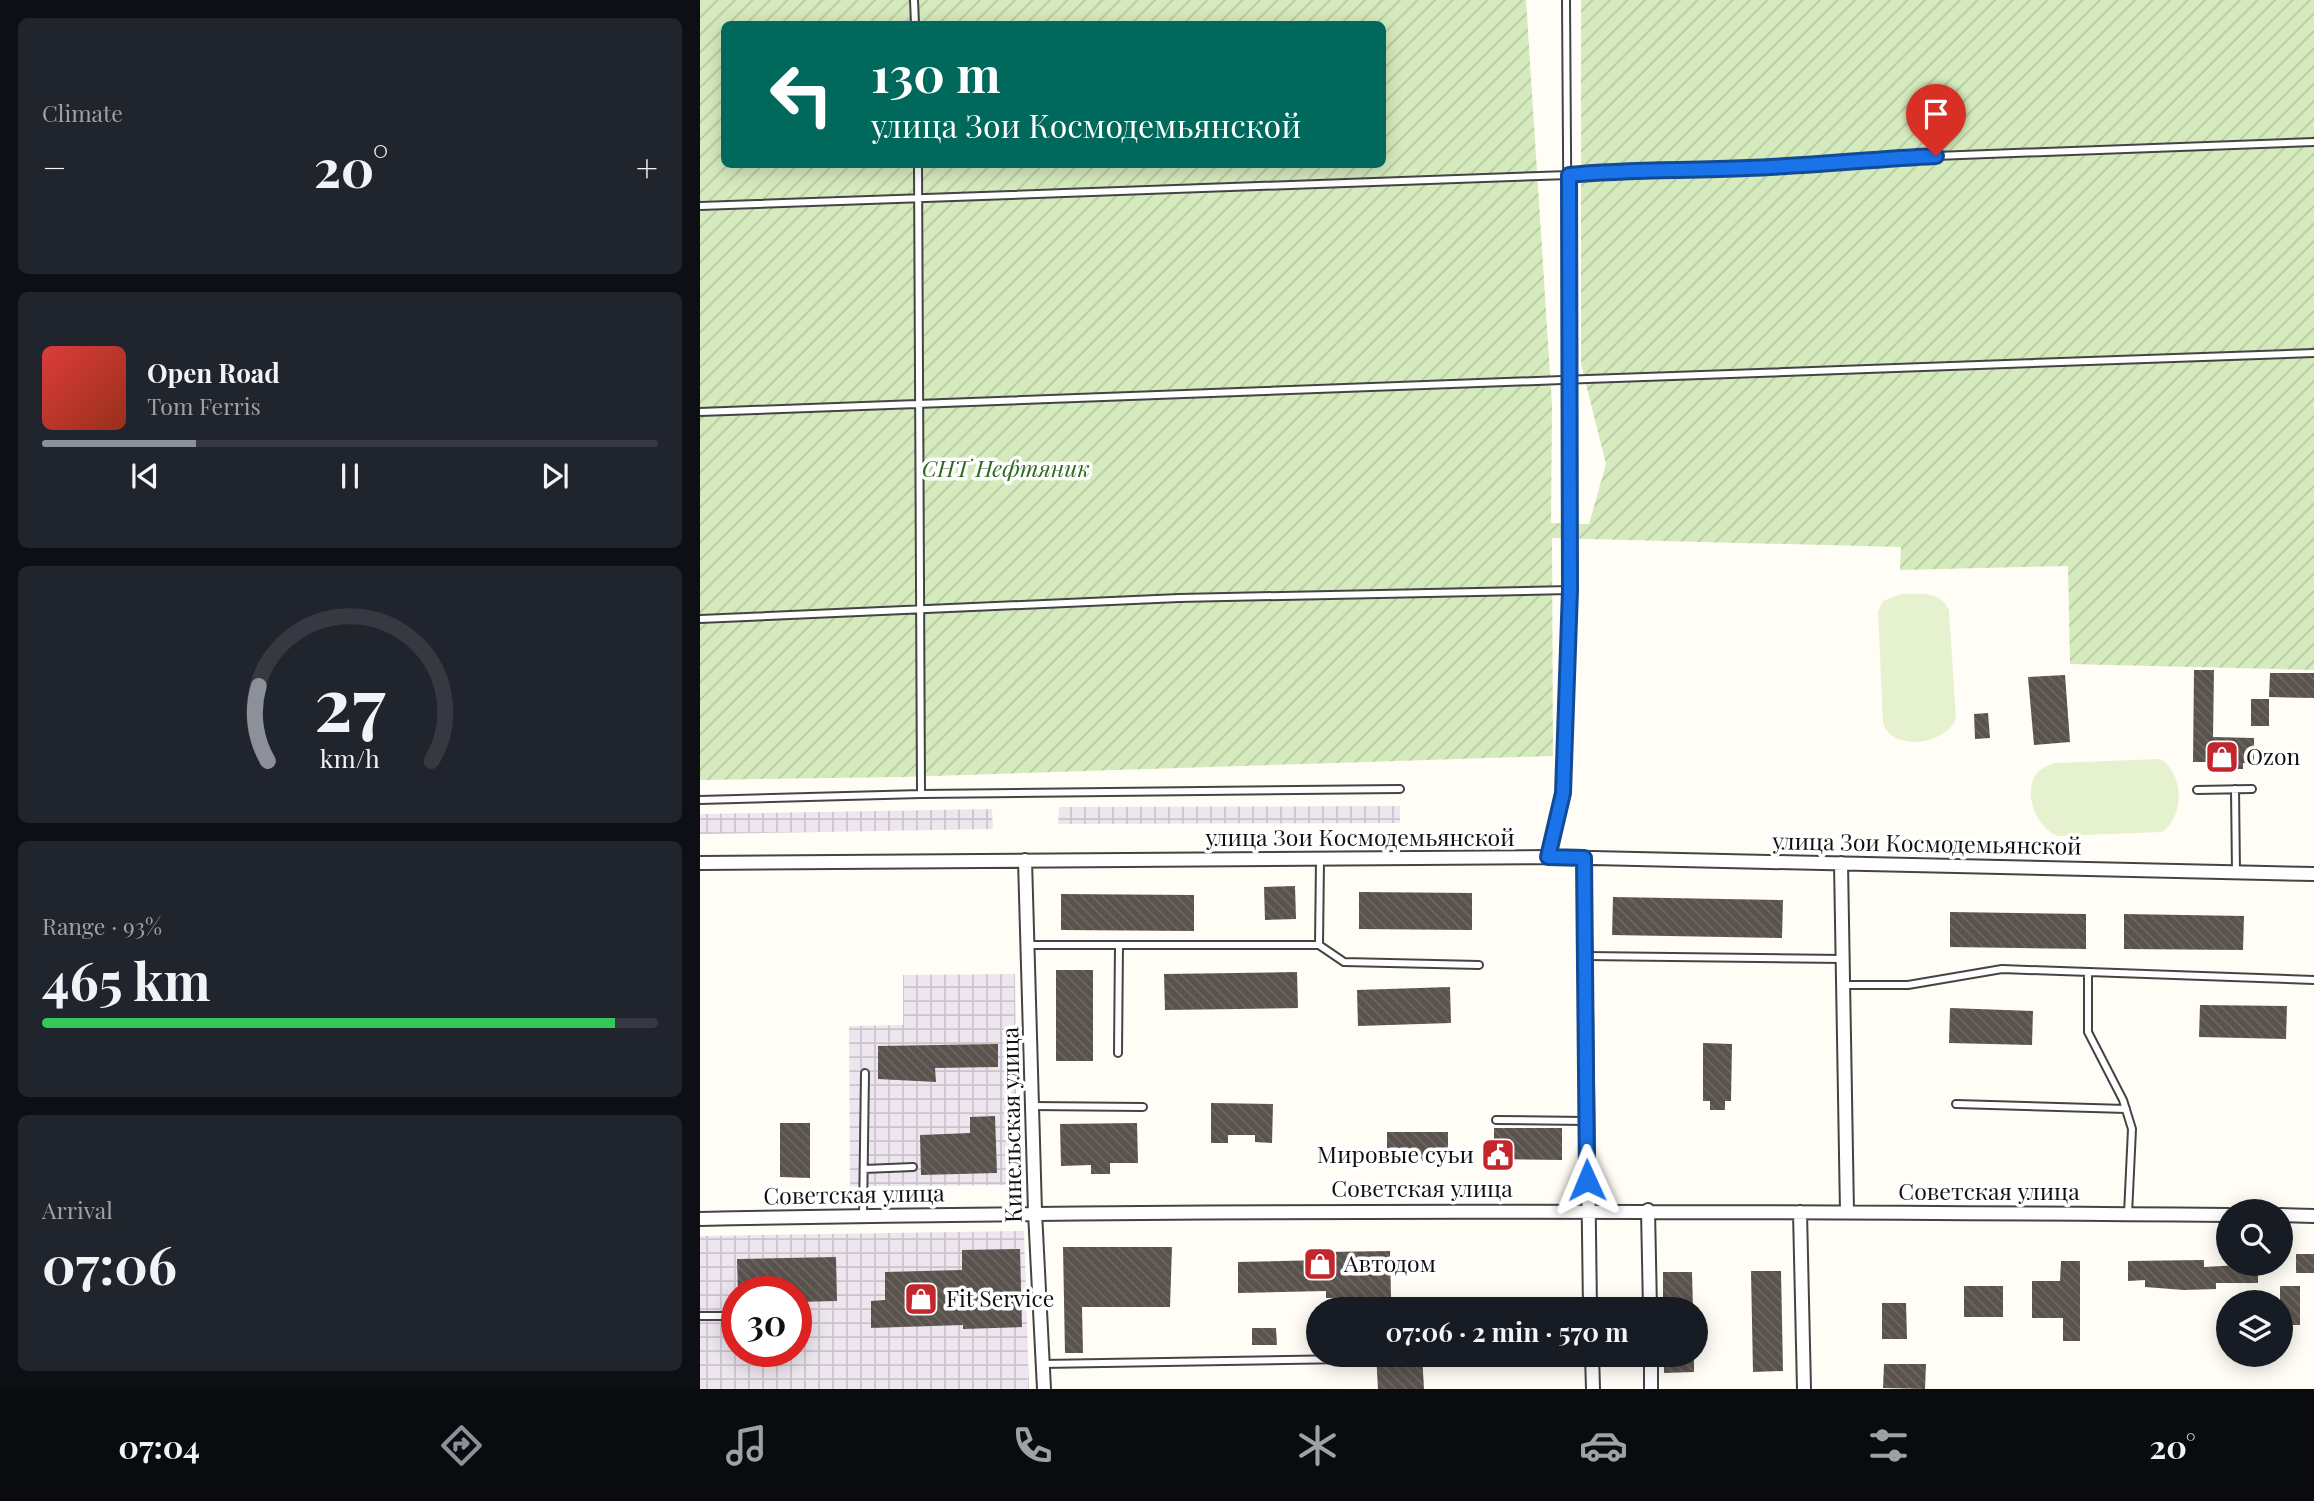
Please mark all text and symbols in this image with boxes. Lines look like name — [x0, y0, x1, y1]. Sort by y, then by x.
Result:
text: 130 m — [871, 40, 1001, 105]
icon: left — [756, 49, 847, 140]
pin — [1906, 84, 1966, 156]
icon: arrive — [1917, 95, 1955, 133]
text: Climate — [42, 97, 123, 128]
text: улица Зои Космодемьянской — [871, 103, 1301, 146]
text: 20° — [314, 132, 389, 201]
text: − — [42, 141, 67, 192]
text: + — [636, 141, 658, 192]
text: Open Road — [147, 355, 280, 390]
text: Tom Ferris — [147, 390, 261, 421]
park label: СНТ Нефтяник — [922, 452, 1090, 483]
icon: previous — [126, 457, 164, 495]
icon: pause — [331, 457, 369, 495]
icon: next — [536, 457, 574, 495]
text: 27 — [314, 652, 386, 749]
shop icon: Ozon — [2203, 738, 2241, 776]
text: km/h — [320, 740, 380, 773]
place label: Ozon — [2246, 740, 2301, 771]
street label: улица Зои Космодемьянской — [1204, 821, 1515, 852]
street label: улица Зои Космодемьянской — [1771, 824, 2082, 861]
text: Range · 93% — [42, 910, 162, 941]
text: 465 km — [42, 945, 211, 1014]
street label: Кинельская улица — [993, 1026, 1028, 1223]
public building icon: Мировые суьи — [1479, 1136, 1517, 1174]
place label: Мировые суьи — [1317, 1138, 1474, 1169]
position arrow — [1550, 1143, 1624, 1217]
street label: Советская улица — [1331, 1172, 1513, 1203]
street label: Советская улица — [1898, 1175, 2080, 1206]
street label: Советская улица — [763, 1176, 945, 1211]
text: Arrival — [42, 1194, 113, 1225]
map controls — [2216, 1199, 2293, 1367]
button: search — [2216, 1199, 2293, 1276]
text: 07:06 — [42, 1229, 177, 1298]
shop icon: Автодом — [1301, 1245, 1339, 1283]
place label: Автодом — [1343, 1247, 1436, 1278]
speed limit sign: 30 — [721, 1276, 812, 1367]
shop icon: Fit Service — [902, 1280, 940, 1318]
place label: Fit Service — [946, 1282, 1054, 1313]
button: layers — [2216, 1290, 2293, 1367]
text: 07:06 · 2 min · 570 m — [1385, 1314, 1629, 1349]
icon: directions — [437, 1421, 486, 1470]
icon: music — [722, 1421, 771, 1470]
icon: phone — [1008, 1421, 1057, 1470]
icon: climate — [1293, 1421, 1342, 1470]
icon: car — [1579, 1421, 1628, 1470]
icon: filters — [1864, 1421, 1913, 1470]
text: 07:04 — [118, 1424, 200, 1467]
text: 20° — [2150, 1424, 2196, 1467]

